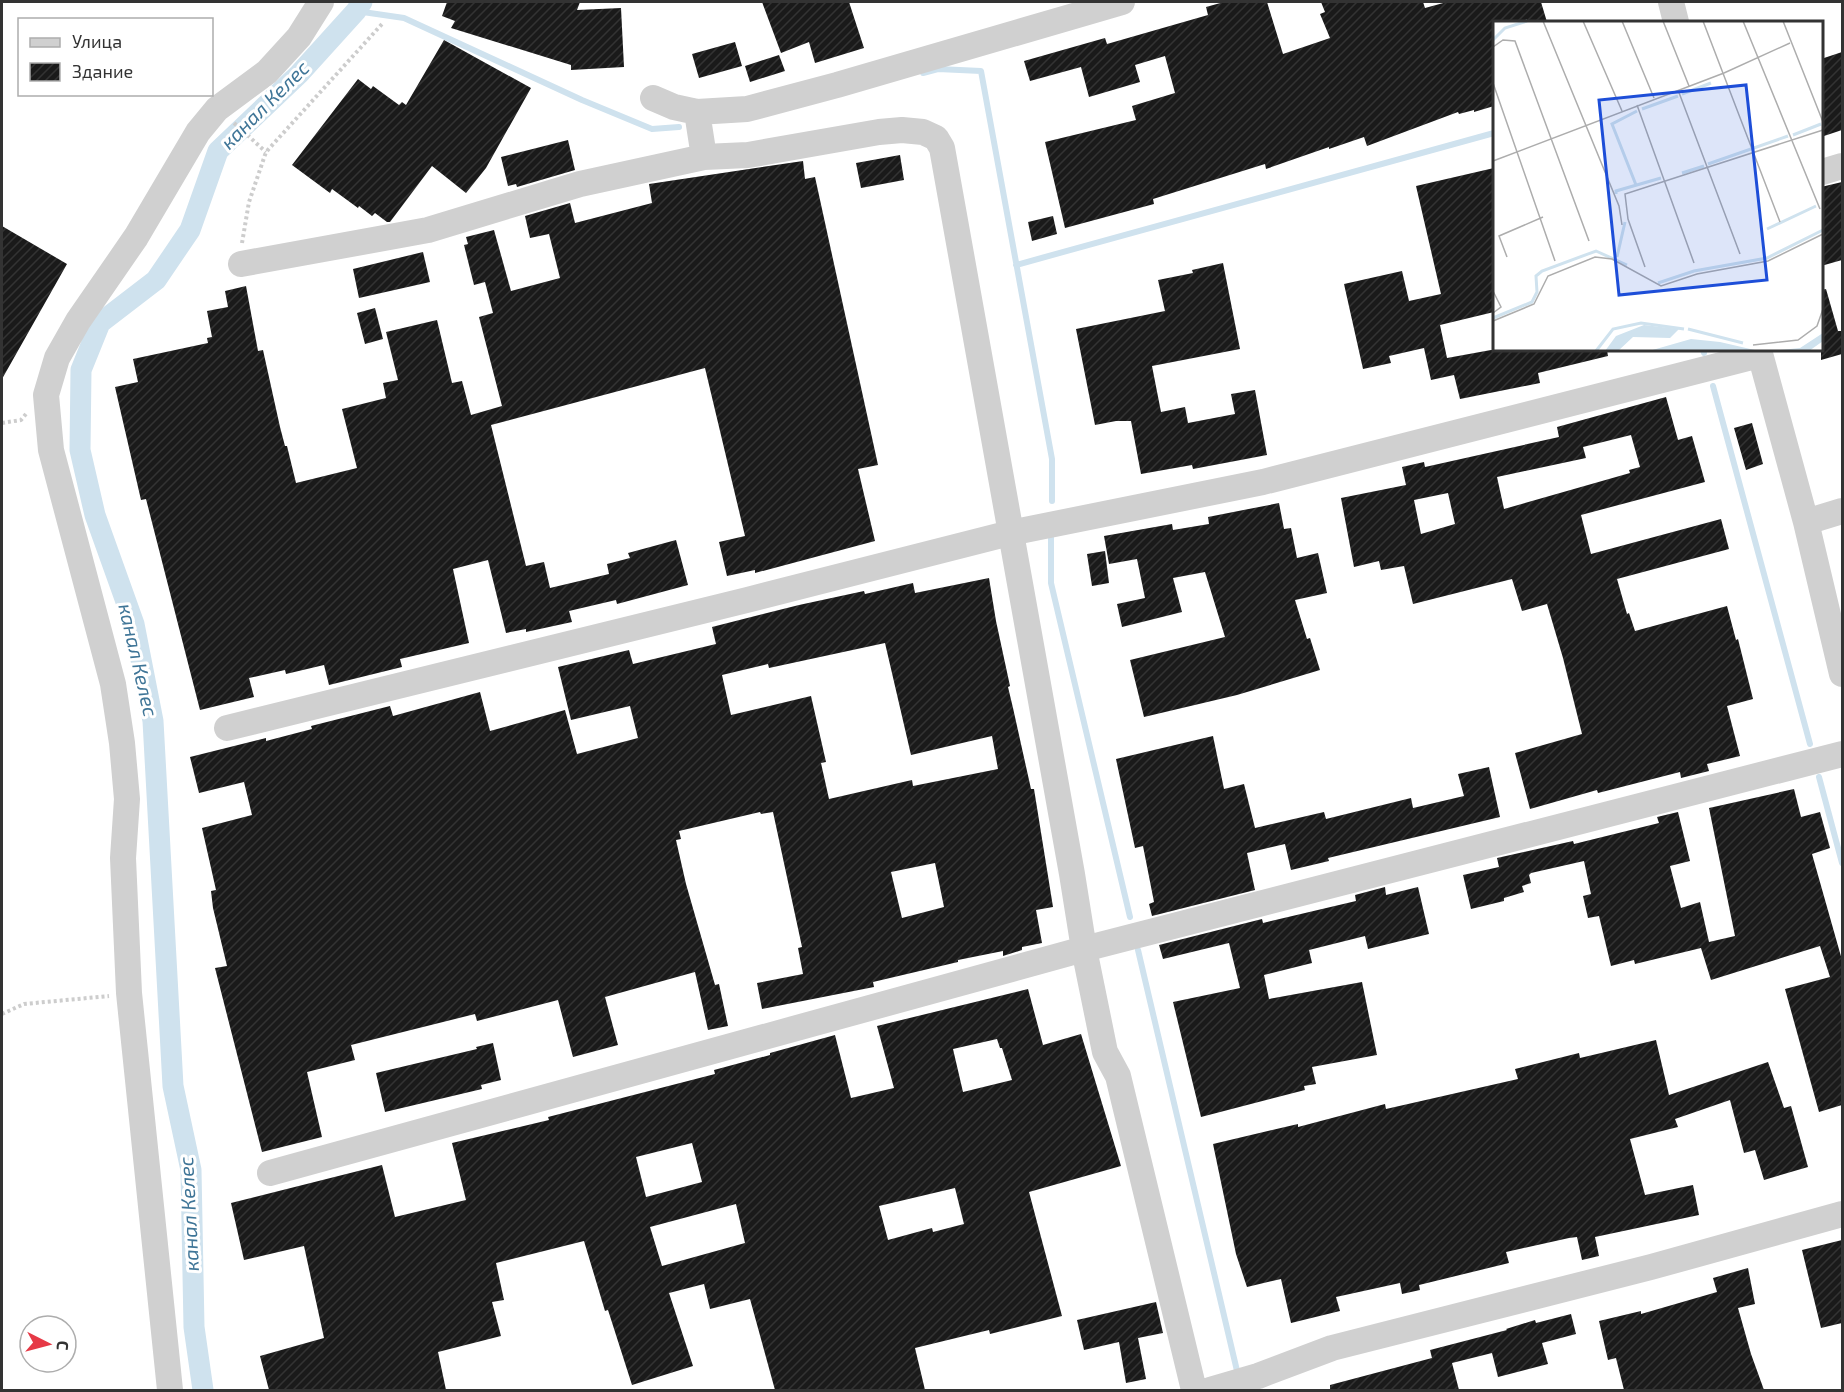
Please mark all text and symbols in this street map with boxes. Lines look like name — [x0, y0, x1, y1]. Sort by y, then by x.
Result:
legend — [18, 18, 213, 96]
inset map — [1493, 21, 1823, 351]
text: Улица — [72, 30, 122, 52]
water label: канал Келес — [215, 55, 314, 153]
text: Здание — [72, 60, 133, 82]
water label: канал Келес — [114, 601, 164, 719]
water label: канал Келес — [173, 1156, 203, 1272]
north arrow — [18, 1314, 78, 1374]
text: С — [53, 1340, 73, 1351]

